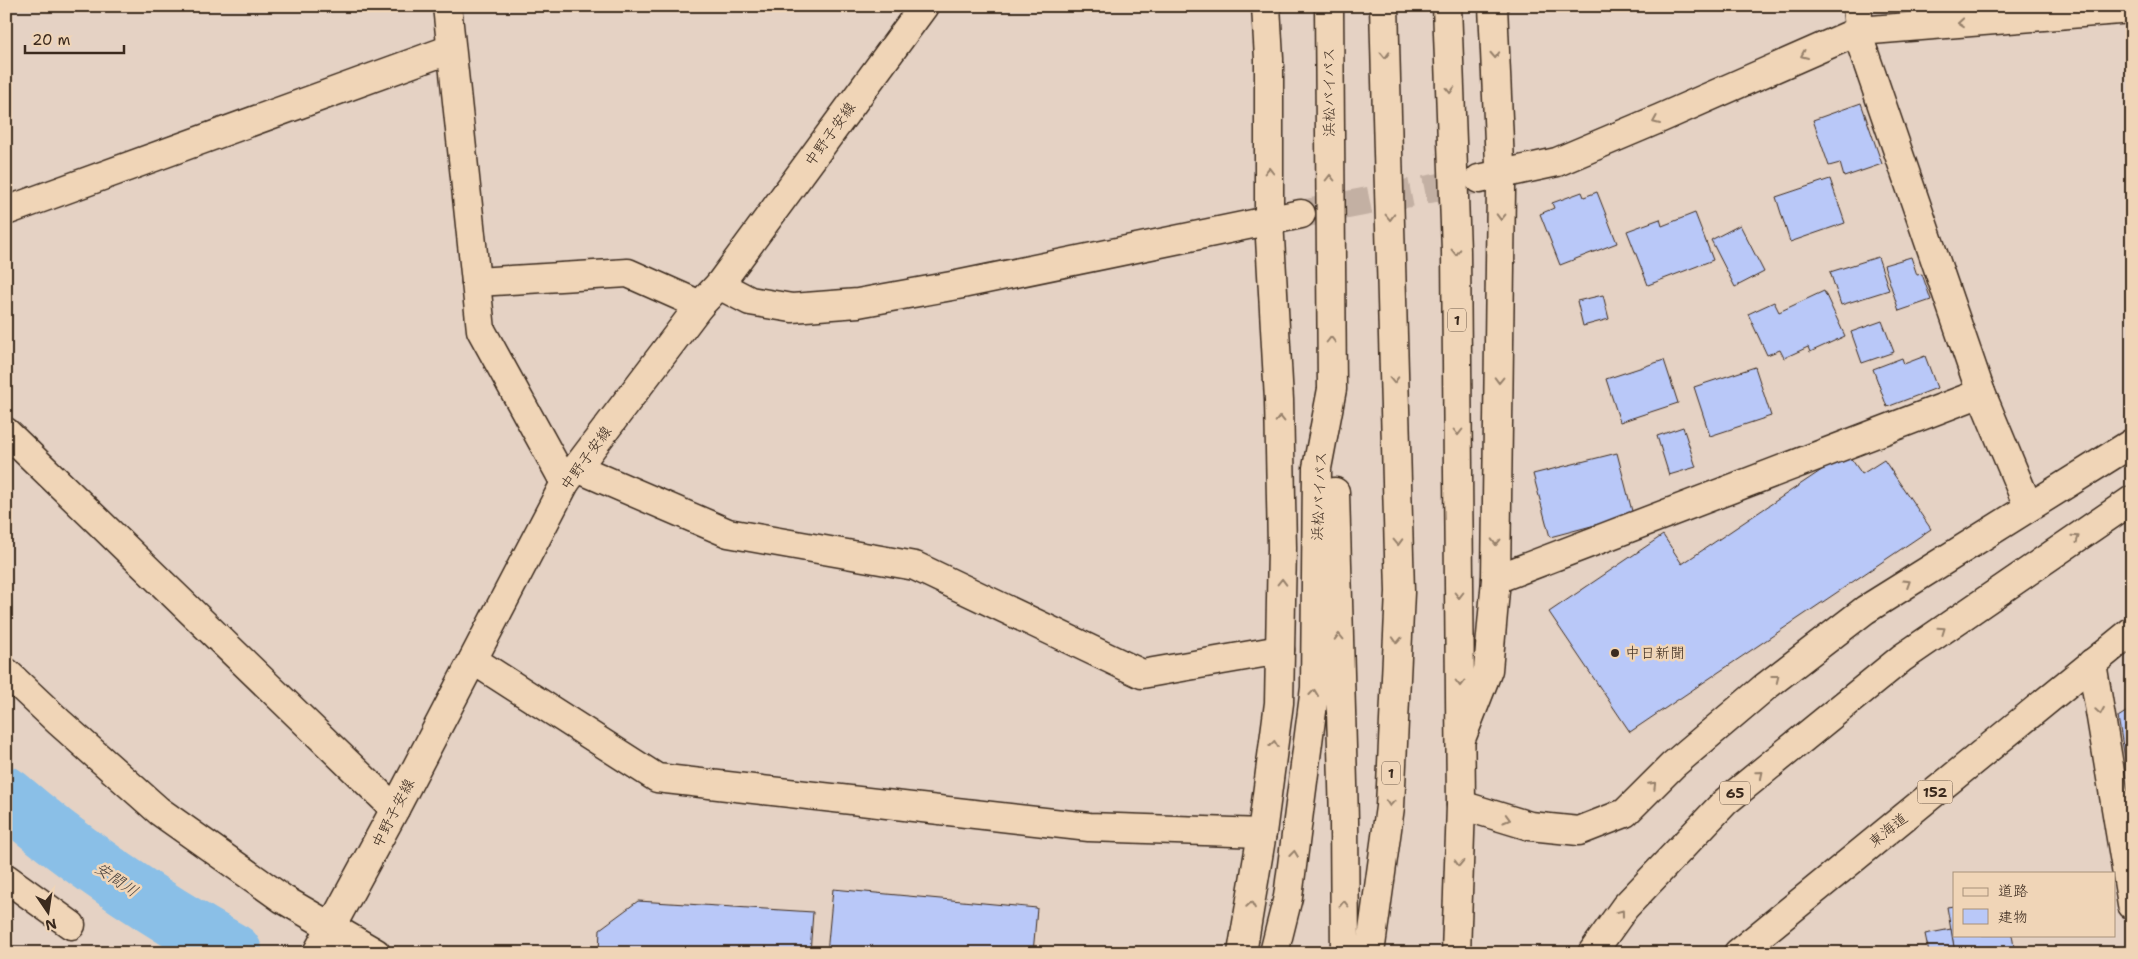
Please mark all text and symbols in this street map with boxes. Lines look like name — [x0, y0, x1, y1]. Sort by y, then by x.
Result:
one-way arrow — [1957, 17, 1965, 28]
scale bar — [25, 22, 124, 54]
text: 20 m — [32, 30, 71, 50]
street label: 浜松バイパス — [1319, 47, 1339, 137]
one-way arrow — [1800, 49, 1809, 59]
one-way arrow — [1380, 51, 1391, 59]
one-way arrow — [1490, 52, 1500, 59]
one-way arrow — [1445, 86, 1455, 94]
street label: 中野子安線 — [800, 98, 860, 170]
one-way arrow — [1652, 115, 1660, 125]
one-way arrow — [1264, 167, 1274, 175]
one-way arrow — [1325, 174, 1335, 182]
one-way arrow — [1385, 214, 1395, 222]
one-way arrow — [1496, 214, 1506, 222]
one-way arrow — [1451, 249, 1461, 257]
road number: 1 — [1448, 308, 1466, 332]
one-way arrow — [1326, 336, 1336, 344]
one-way arrow — [1389, 376, 1399, 384]
one-way arrow — [1494, 376, 1504, 384]
one-way arrow — [1275, 415, 1285, 423]
street label: 中野子安線 — [556, 422, 616, 494]
one-way arrow — [1453, 429, 1463, 437]
street label: 浜松バイパス — [1307, 451, 1331, 541]
one-way arrow — [2070, 535, 2080, 544]
one-way arrow — [1393, 539, 1404, 547]
one-way arrow — [1491, 539, 1502, 547]
one-way arrow — [1276, 578, 1287, 586]
one-way arrow — [1902, 580, 1911, 589]
one-way arrow — [1454, 592, 1464, 599]
one-way arrow — [1936, 627, 1946, 636]
one-way arrow — [1334, 632, 1344, 640]
one-way arrow — [1392, 637, 1403, 645]
place label: 中日新聞 — [1625, 643, 1685, 663]
marker: 中日新聞 — [1609, 647, 1621, 659]
one-way arrow — [1770, 676, 1779, 684]
one-way arrow — [1455, 680, 1465, 688]
one-way arrow — [1308, 688, 1319, 696]
one-way arrow — [2094, 707, 2104, 715]
one-way arrow — [1268, 740, 1279, 748]
road number: 1 — [1382, 761, 1400, 784]
one-way arrow — [1754, 771, 1763, 779]
street label: 中野子安線 — [367, 775, 419, 851]
road number: 152 — [1918, 780, 1952, 804]
road number: 65 — [1720, 781, 1750, 804]
one-way arrow — [1648, 782, 1657, 791]
one-way arrow — [1384, 799, 1395, 807]
street label: 東海道 — [1864, 808, 1912, 852]
one-way arrow — [1503, 813, 1511, 823]
one-way arrow — [1288, 849, 1299, 857]
water label: 安間川 — [91, 857, 142, 902]
one-way arrow — [1454, 860, 1464, 868]
legend — [1953, 872, 2116, 936]
text: 道路 — [1998, 881, 2028, 901]
north arrow — [22, 886, 72, 936]
one-way arrow — [1339, 900, 1349, 908]
one-way arrow — [1245, 901, 1256, 909]
text: 建物 — [1998, 907, 2028, 927]
one-way arrow — [1615, 909, 1624, 919]
text: N — [43, 915, 58, 935]

